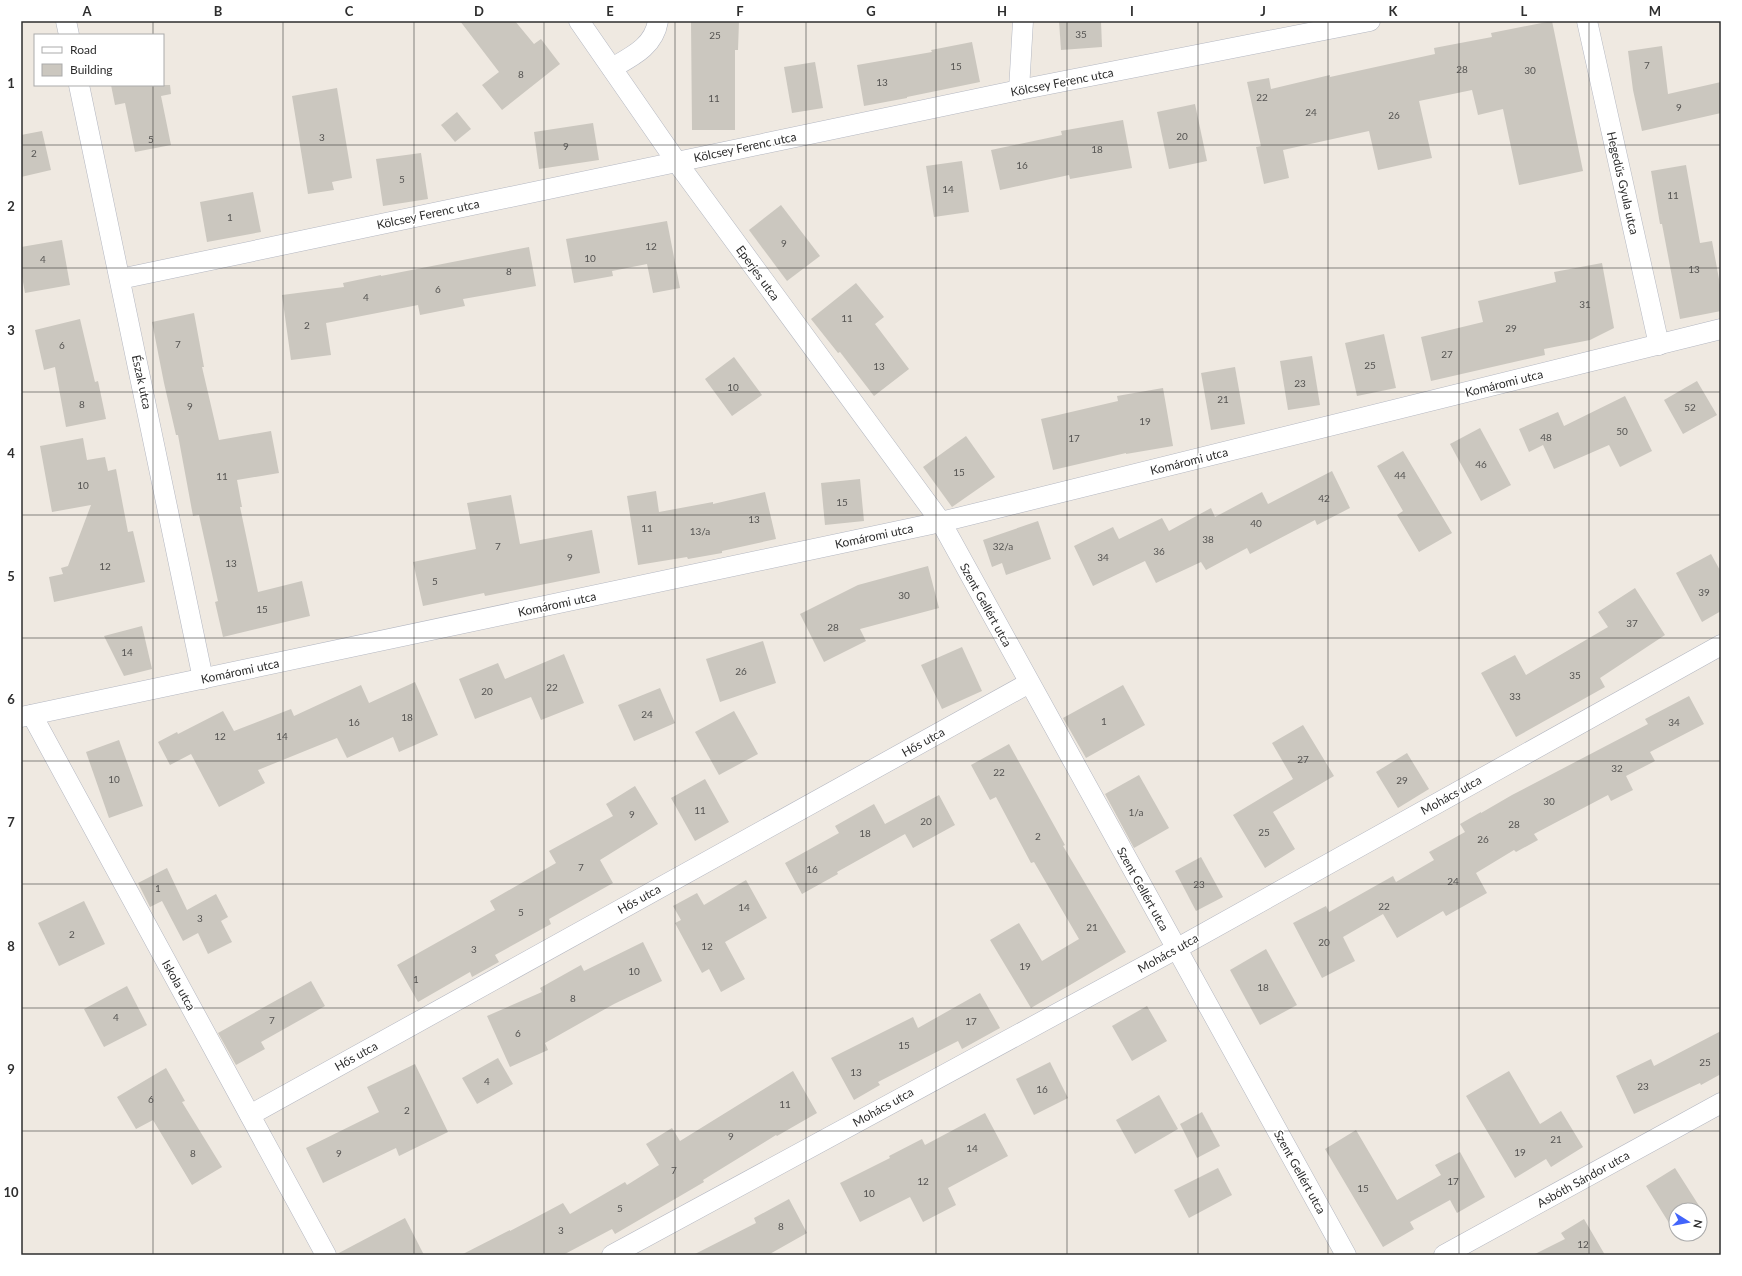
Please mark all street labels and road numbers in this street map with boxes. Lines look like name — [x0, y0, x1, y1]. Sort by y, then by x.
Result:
street label: Kölcsey Ferenc utca — [1009, 65, 1115, 99]
street label: Kölcsey Ferenc utca — [692, 129, 798, 165]
street label: Hegedűs Gyula utca — [1604, 130, 1642, 236]
street label: Kölcsey Ferenc utca — [375, 196, 481, 232]
street label: Eperjes utca — [733, 243, 783, 303]
street label: Észak utca — [129, 353, 155, 411]
street label: Komáromi utca — [1464, 366, 1544, 400]
street label: Komáromi utca — [1149, 444, 1229, 478]
street label: Komáromi utca — [834, 520, 914, 552]
street label: Szent Gellért utca — [957, 561, 1015, 649]
street label: Komáromi utca — [517, 588, 597, 620]
street label: Komáromi utca — [200, 655, 280, 687]
street label: Hős utca — [899, 724, 947, 760]
street label: Mohács utca — [1418, 772, 1484, 818]
street label: Szent Gellért utca — [1114, 845, 1172, 933]
street label: Hős utca — [615, 881, 663, 917]
street label: Mohács utca — [1135, 930, 1201, 976]
street label: Iskola utca — [159, 957, 199, 1013]
street label: Hős utca — [332, 1038, 380, 1074]
street label: Mohács utca — [850, 1084, 916, 1130]
street label: Szent Gellért utca — [1271, 1128, 1329, 1216]
street label: Asbóth Sándor utca — [1534, 1147, 1632, 1211]

